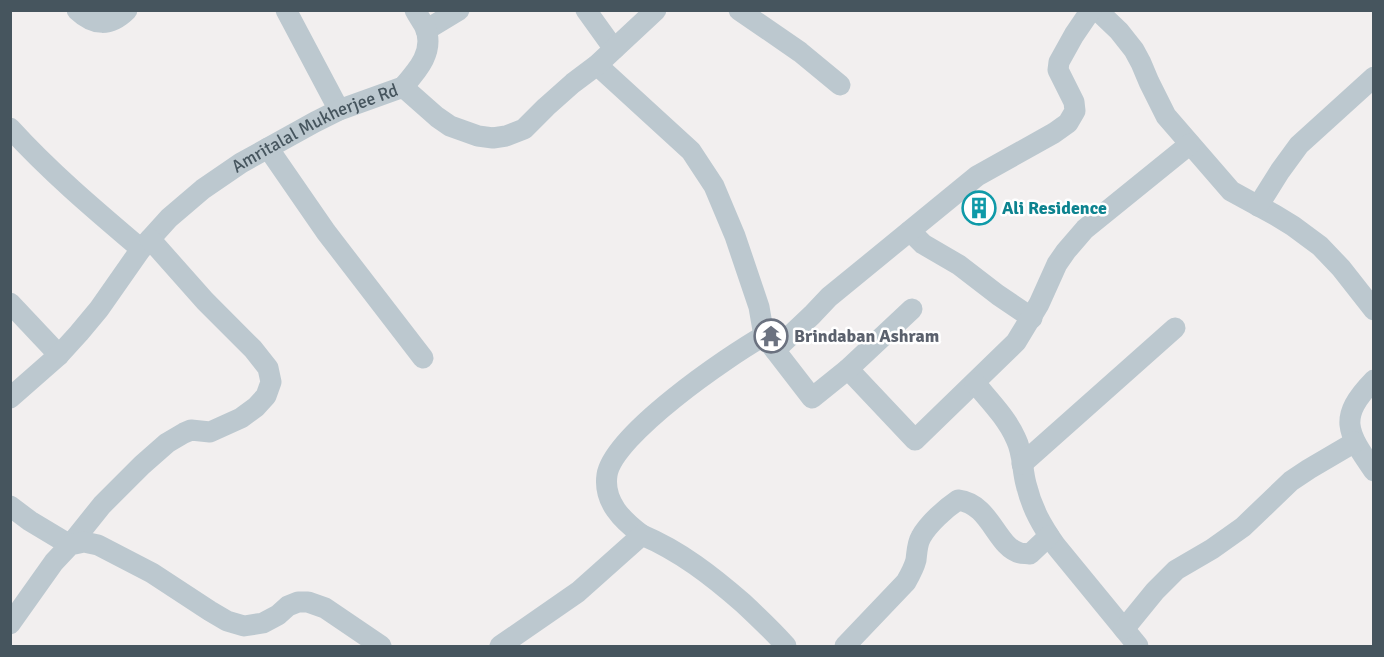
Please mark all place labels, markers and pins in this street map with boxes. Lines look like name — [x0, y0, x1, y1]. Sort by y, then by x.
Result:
building icon: Ali Residence — [961, 190, 997, 226]
place label: Ali Residence — [1002, 197, 1107, 219]
temple icon: Brindaban Ashram — [753, 318, 789, 354]
place label: Brindaban Ashram — [794, 325, 939, 347]

